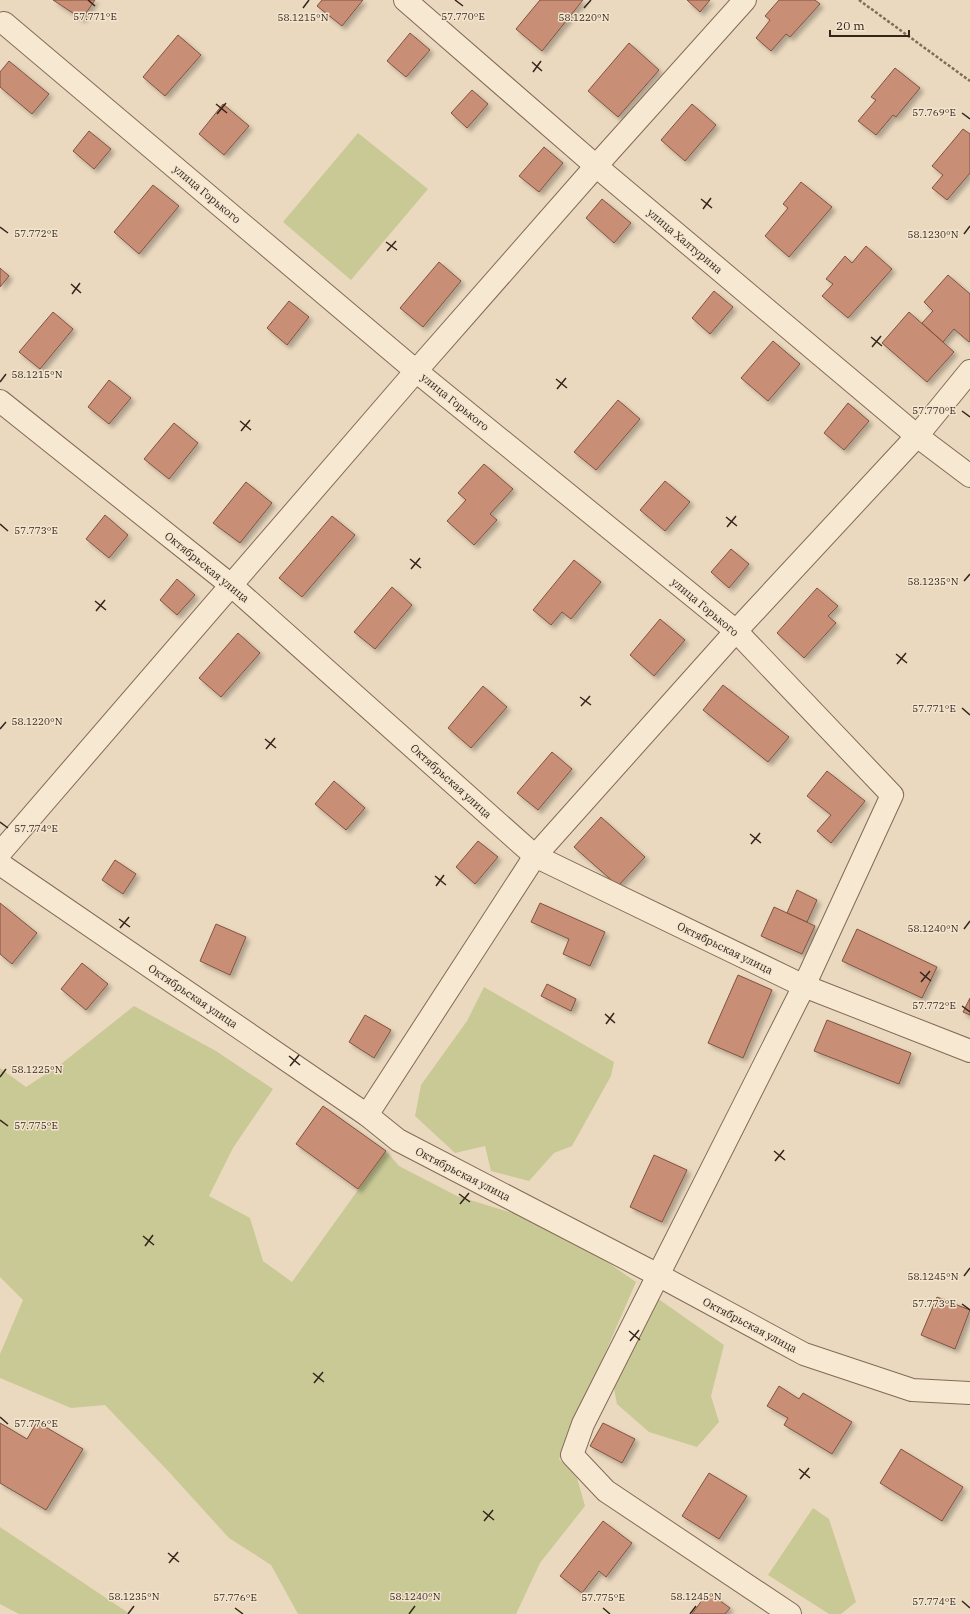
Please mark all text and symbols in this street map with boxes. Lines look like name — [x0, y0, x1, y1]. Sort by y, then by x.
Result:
text: 57.771°E — [73, 10, 117, 23]
text: 57.770°E — [441, 10, 485, 23]
text: 58.1215°N — [277, 11, 329, 24]
text: 58.1220°N — [558, 11, 610, 24]
scale bar — [830, 12, 909, 38]
text: 20 m — [836, 18, 865, 33]
text: 57.769°E — [912, 106, 956, 119]
street label: улица Горького — [170, 162, 244, 226]
street label: улица Халтурина — [644, 205, 726, 277]
text: 57.772°E — [14, 227, 58, 240]
text: 58.1230°N — [907, 228, 959, 241]
text: 58.1215°N — [11, 368, 63, 381]
street label: улица Горького — [418, 370, 492, 434]
text: 57.770°E — [912, 404, 956, 417]
text: 57.773°E — [14, 524, 58, 537]
street label: Октябрьская улица — [162, 529, 252, 605]
street label: улица Горького — [668, 575, 742, 639]
text: 58.1235°N — [907, 575, 959, 588]
text: 57.771°E — [912, 702, 956, 715]
text: 58.1220°N — [11, 715, 63, 728]
street label: Октябрьская улица — [407, 741, 495, 821]
text: 57.774°E — [14, 822, 58, 835]
street label: Октябрьская улица — [675, 919, 775, 977]
text: 58.1240°N — [907, 922, 959, 935]
street label: Октябрьская улица — [146, 961, 240, 1031]
text: 57.772°E — [912, 999, 956, 1012]
text: 58.1225°N — [11, 1063, 63, 1076]
text: 57.775°E — [14, 1119, 58, 1132]
street label: Октябрьская улица — [413, 1144, 513, 1204]
text: 58.1245°N — [907, 1270, 959, 1283]
street label: Октябрьская улица — [700, 1294, 800, 1356]
text: 57.773°E — [912, 1297, 956, 1310]
text: 57.776°E — [14, 1417, 58, 1430]
text: 58.1235°N — [108, 1590, 160, 1603]
text: 58.1240°N — [389, 1590, 441, 1603]
text: 58.1245°N — [670, 1590, 722, 1603]
text: 57.776°E — [213, 1591, 257, 1604]
text: 57.775°E — [581, 1591, 625, 1604]
text: 57.774°E — [912, 1595, 956, 1608]

